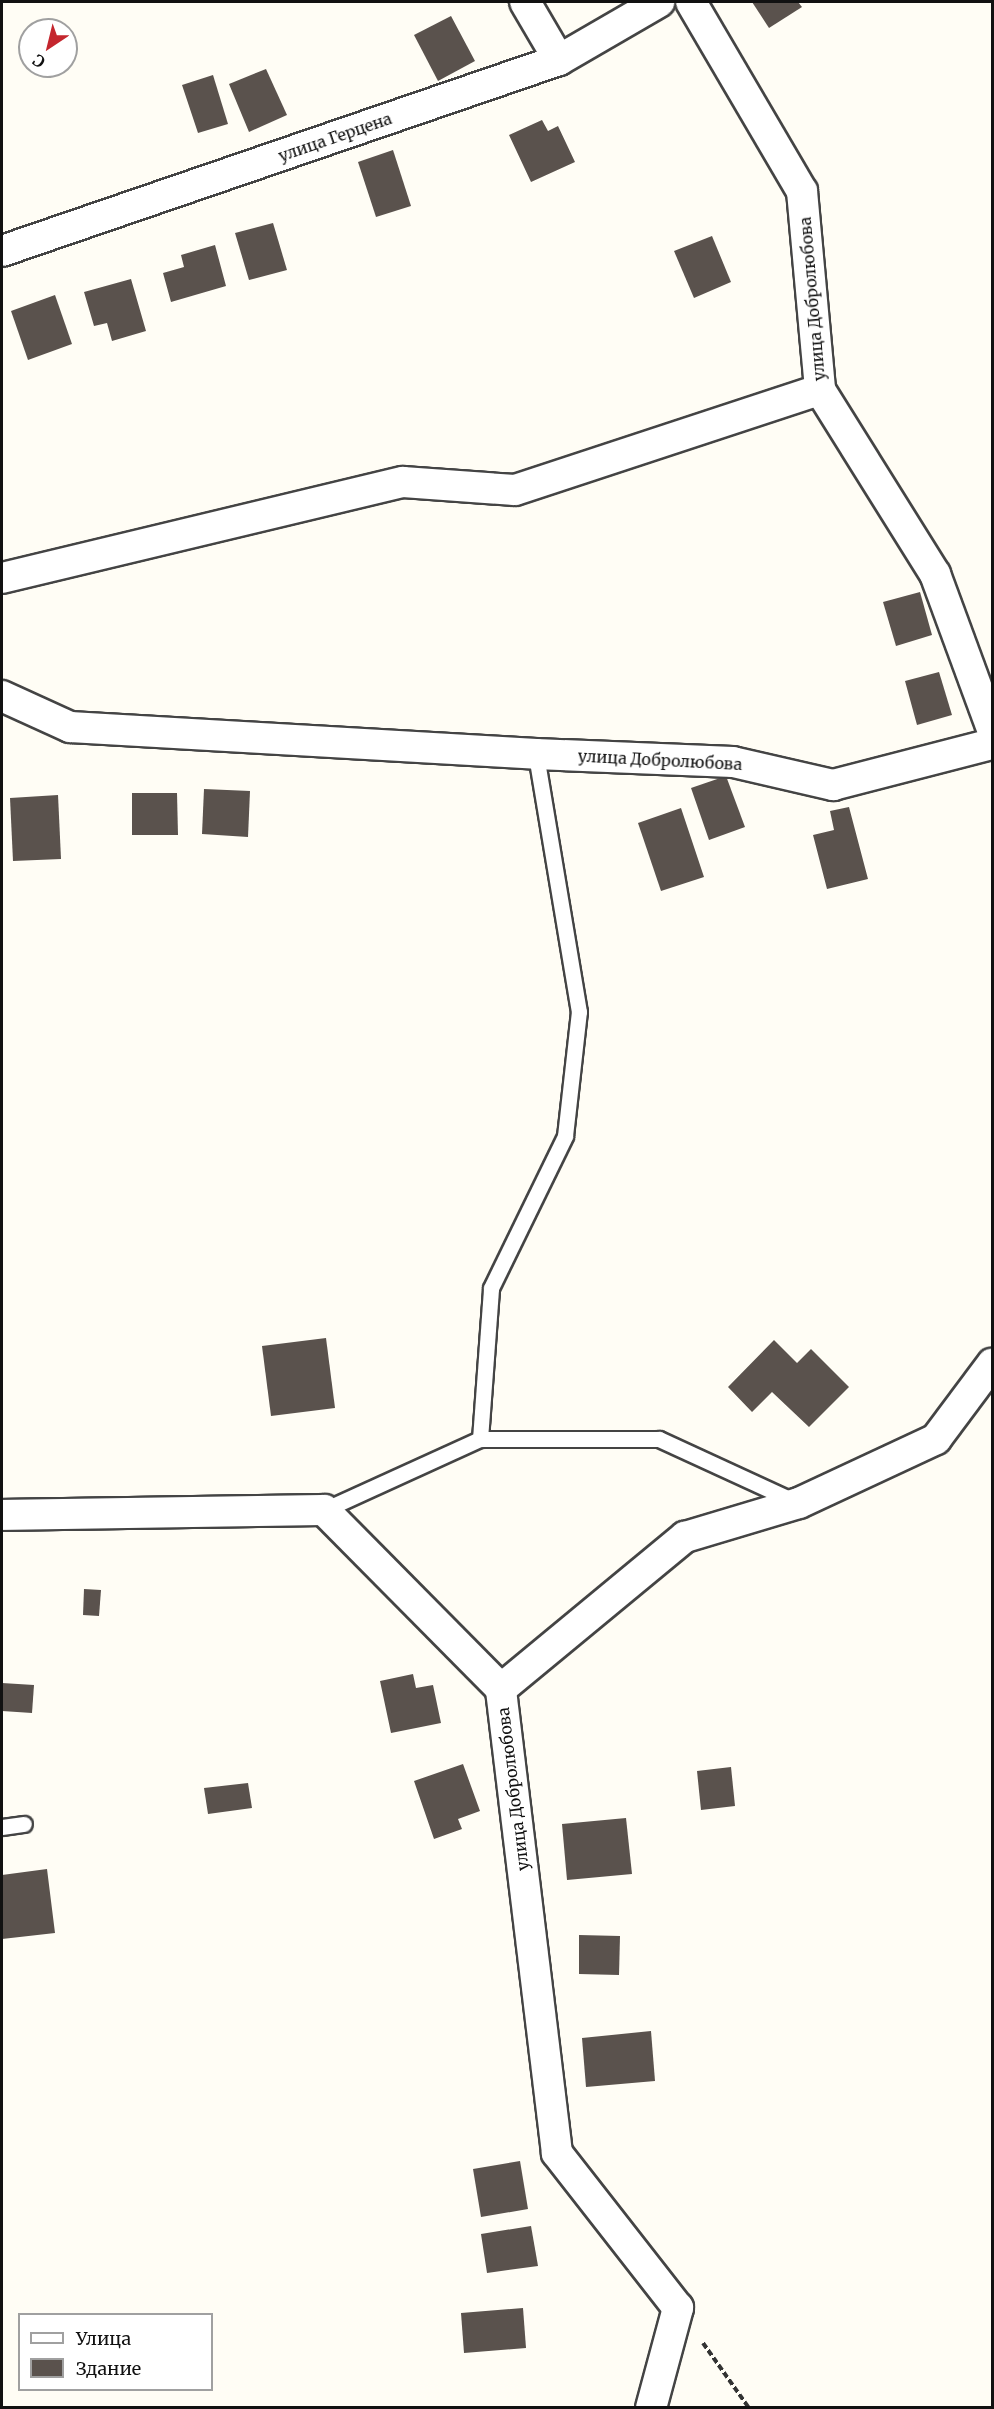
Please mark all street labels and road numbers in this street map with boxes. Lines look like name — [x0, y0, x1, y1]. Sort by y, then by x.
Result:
street label: улица Герцена — [276, 109, 394, 165]
street label: улица Добролюбова — [795, 216, 829, 382]
street label: улица Добролюбова — [577, 746, 743, 774]
street label: улица Добролюбова — [493, 1706, 533, 1872]

